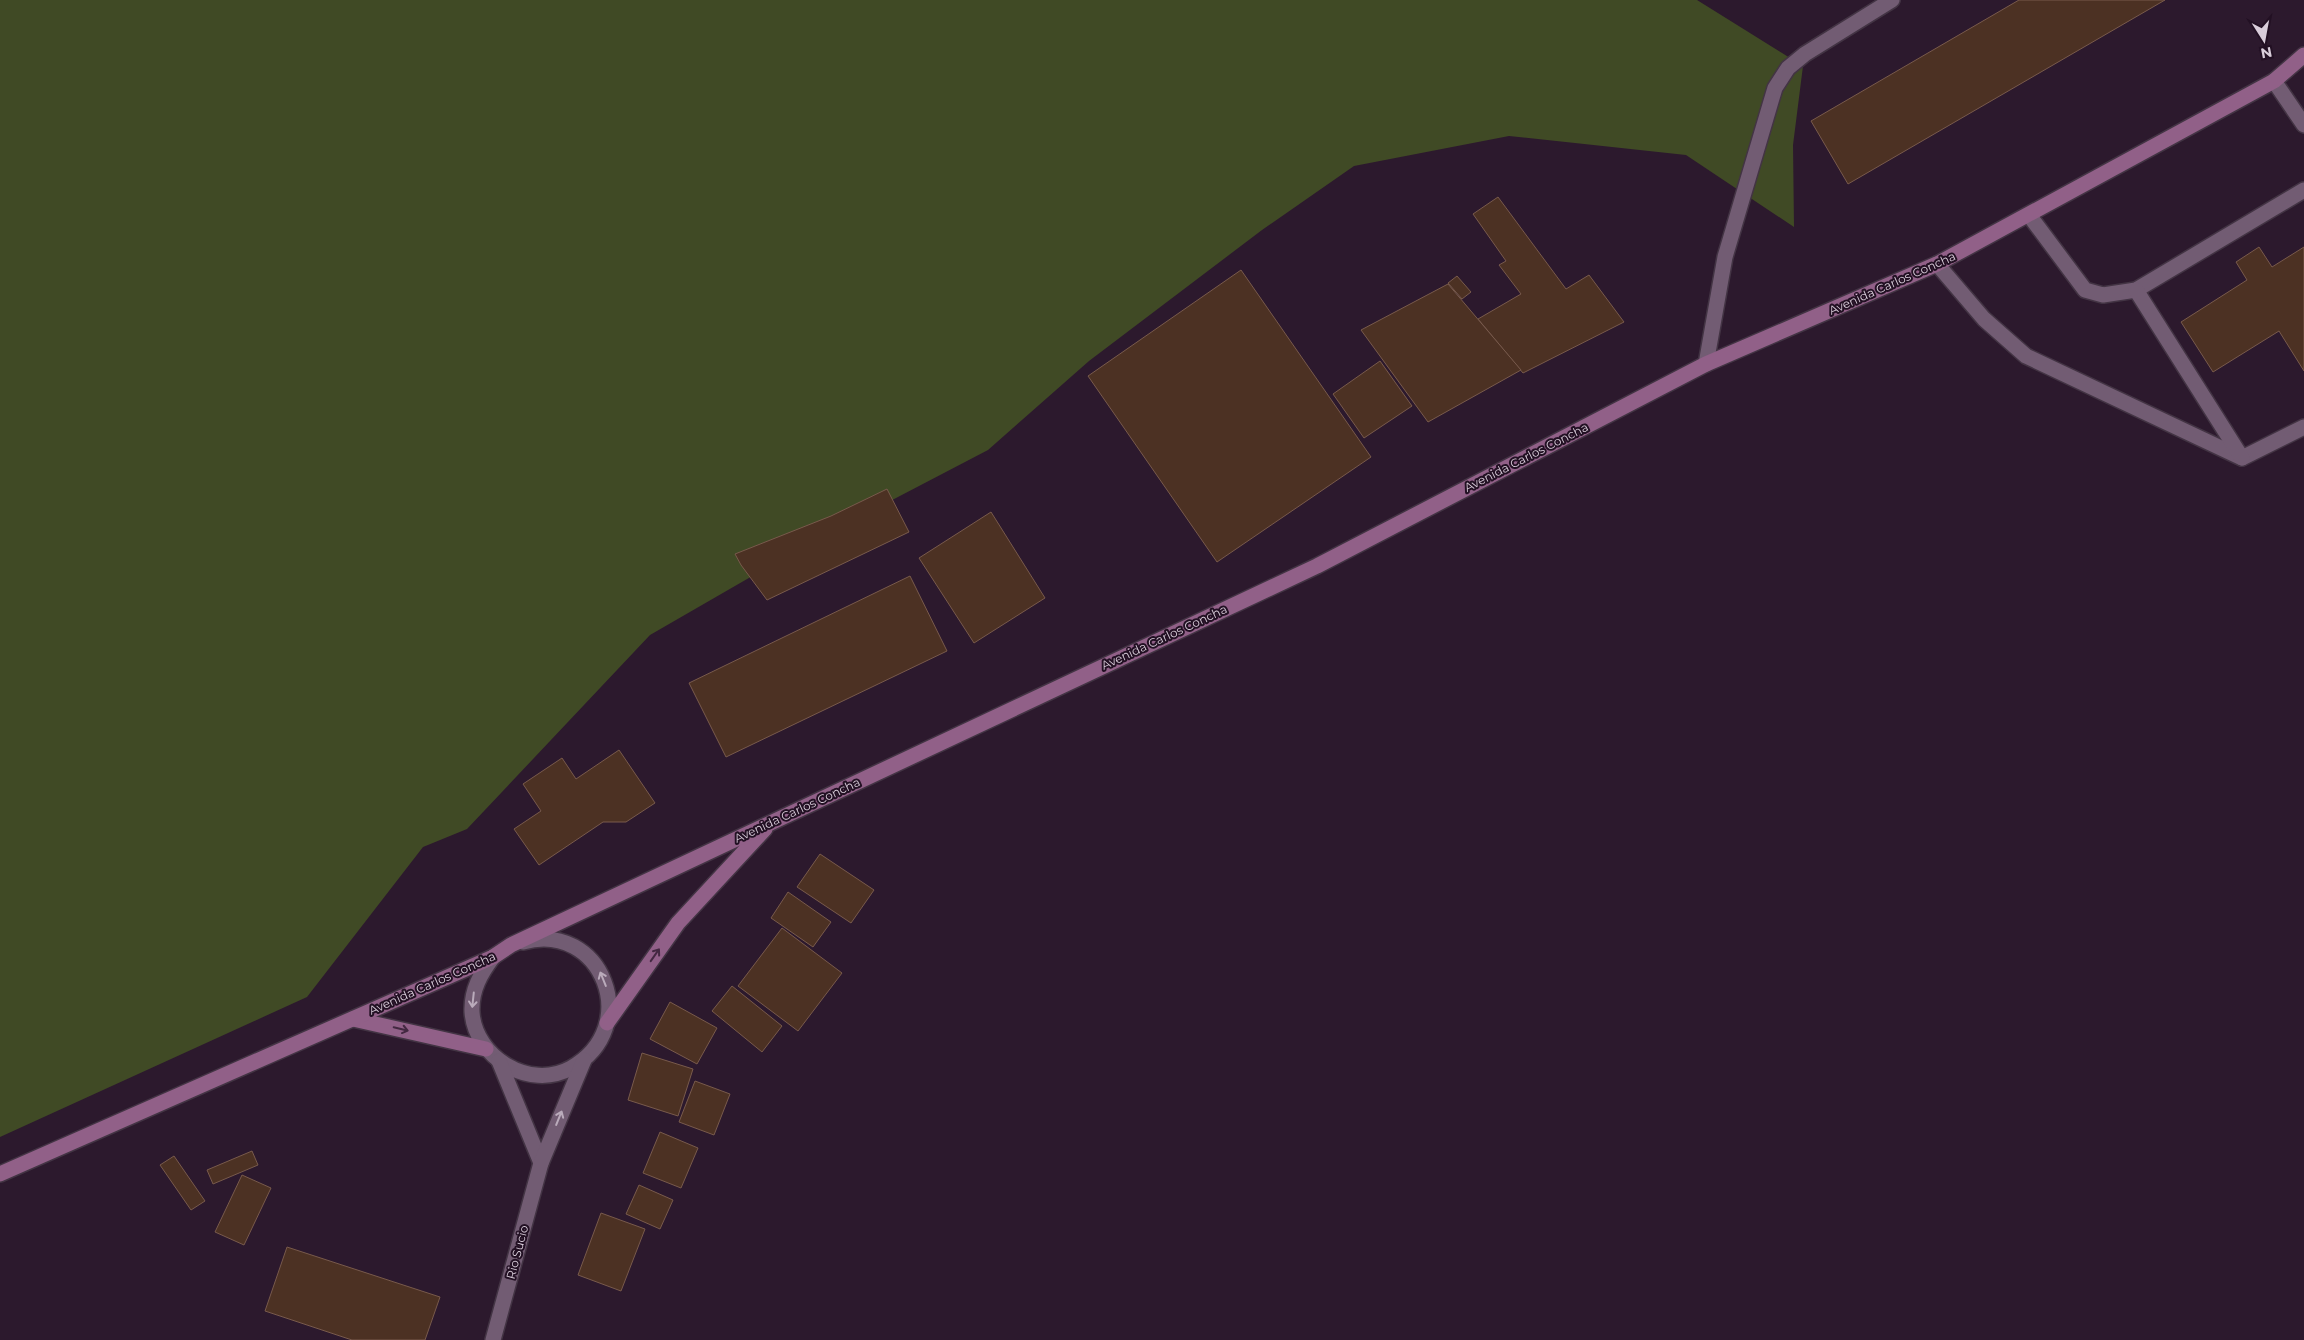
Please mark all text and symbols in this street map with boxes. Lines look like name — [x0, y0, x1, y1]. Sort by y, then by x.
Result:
north arrow — [2239, 15, 2289, 65]
text: N — [2259, 43, 2274, 63]
street label: Avenida Carlos Concha — [1826, 248, 1958, 318]
street label: Avenida Carlos Concha — [1461, 419, 1591, 495]
street label: Avenida Carlos Concha — [1099, 601, 1229, 673]
street label: Avenida Carlos Concha — [732, 774, 862, 846]
street label: Avenida Carlos Concha — [366, 948, 498, 1018]
one-way arrow — [650, 948, 660, 962]
one-way arrow — [598, 972, 607, 988]
one-way arrow — [468, 991, 478, 1007]
one-way arrow — [392, 1025, 408, 1034]
one-way arrow — [555, 1111, 565, 1126]
street label: Rio Sucio — [503, 1223, 531, 1281]

